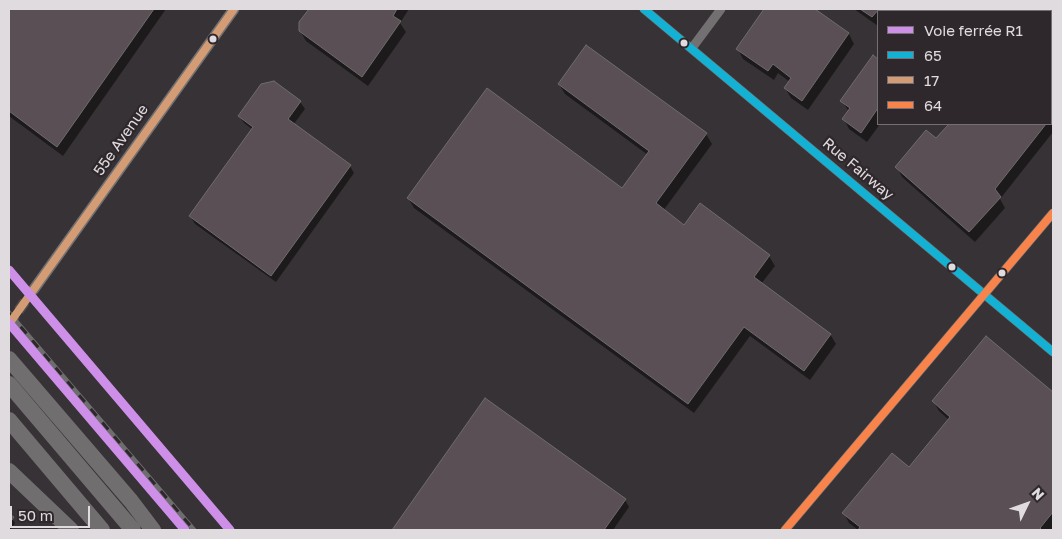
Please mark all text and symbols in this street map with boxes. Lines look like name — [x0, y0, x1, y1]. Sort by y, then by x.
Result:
legend — [877, 10, 1052, 125]
text: Voie ferrée R1 — [924, 21, 1023, 39]
unlabelled marker — [208, 34, 218, 44]
unlabelled marker — [679, 38, 689, 48]
text: 65 — [924, 46, 942, 64]
text: 17 — [924, 71, 939, 89]
text: 64 — [924, 96, 942, 114]
street label: 55e Avenue — [90, 101, 152, 179]
street label: Rue Fairway — [819, 134, 897, 204]
unlabelled marker — [947, 262, 957, 272]
unlabelled marker — [997, 268, 1007, 278]
north arrow — [1002, 479, 1052, 529]
text: N — [1029, 484, 1048, 503]
scale bar — [12, 496, 92, 528]
text: 50 m — [18, 506, 53, 524]

